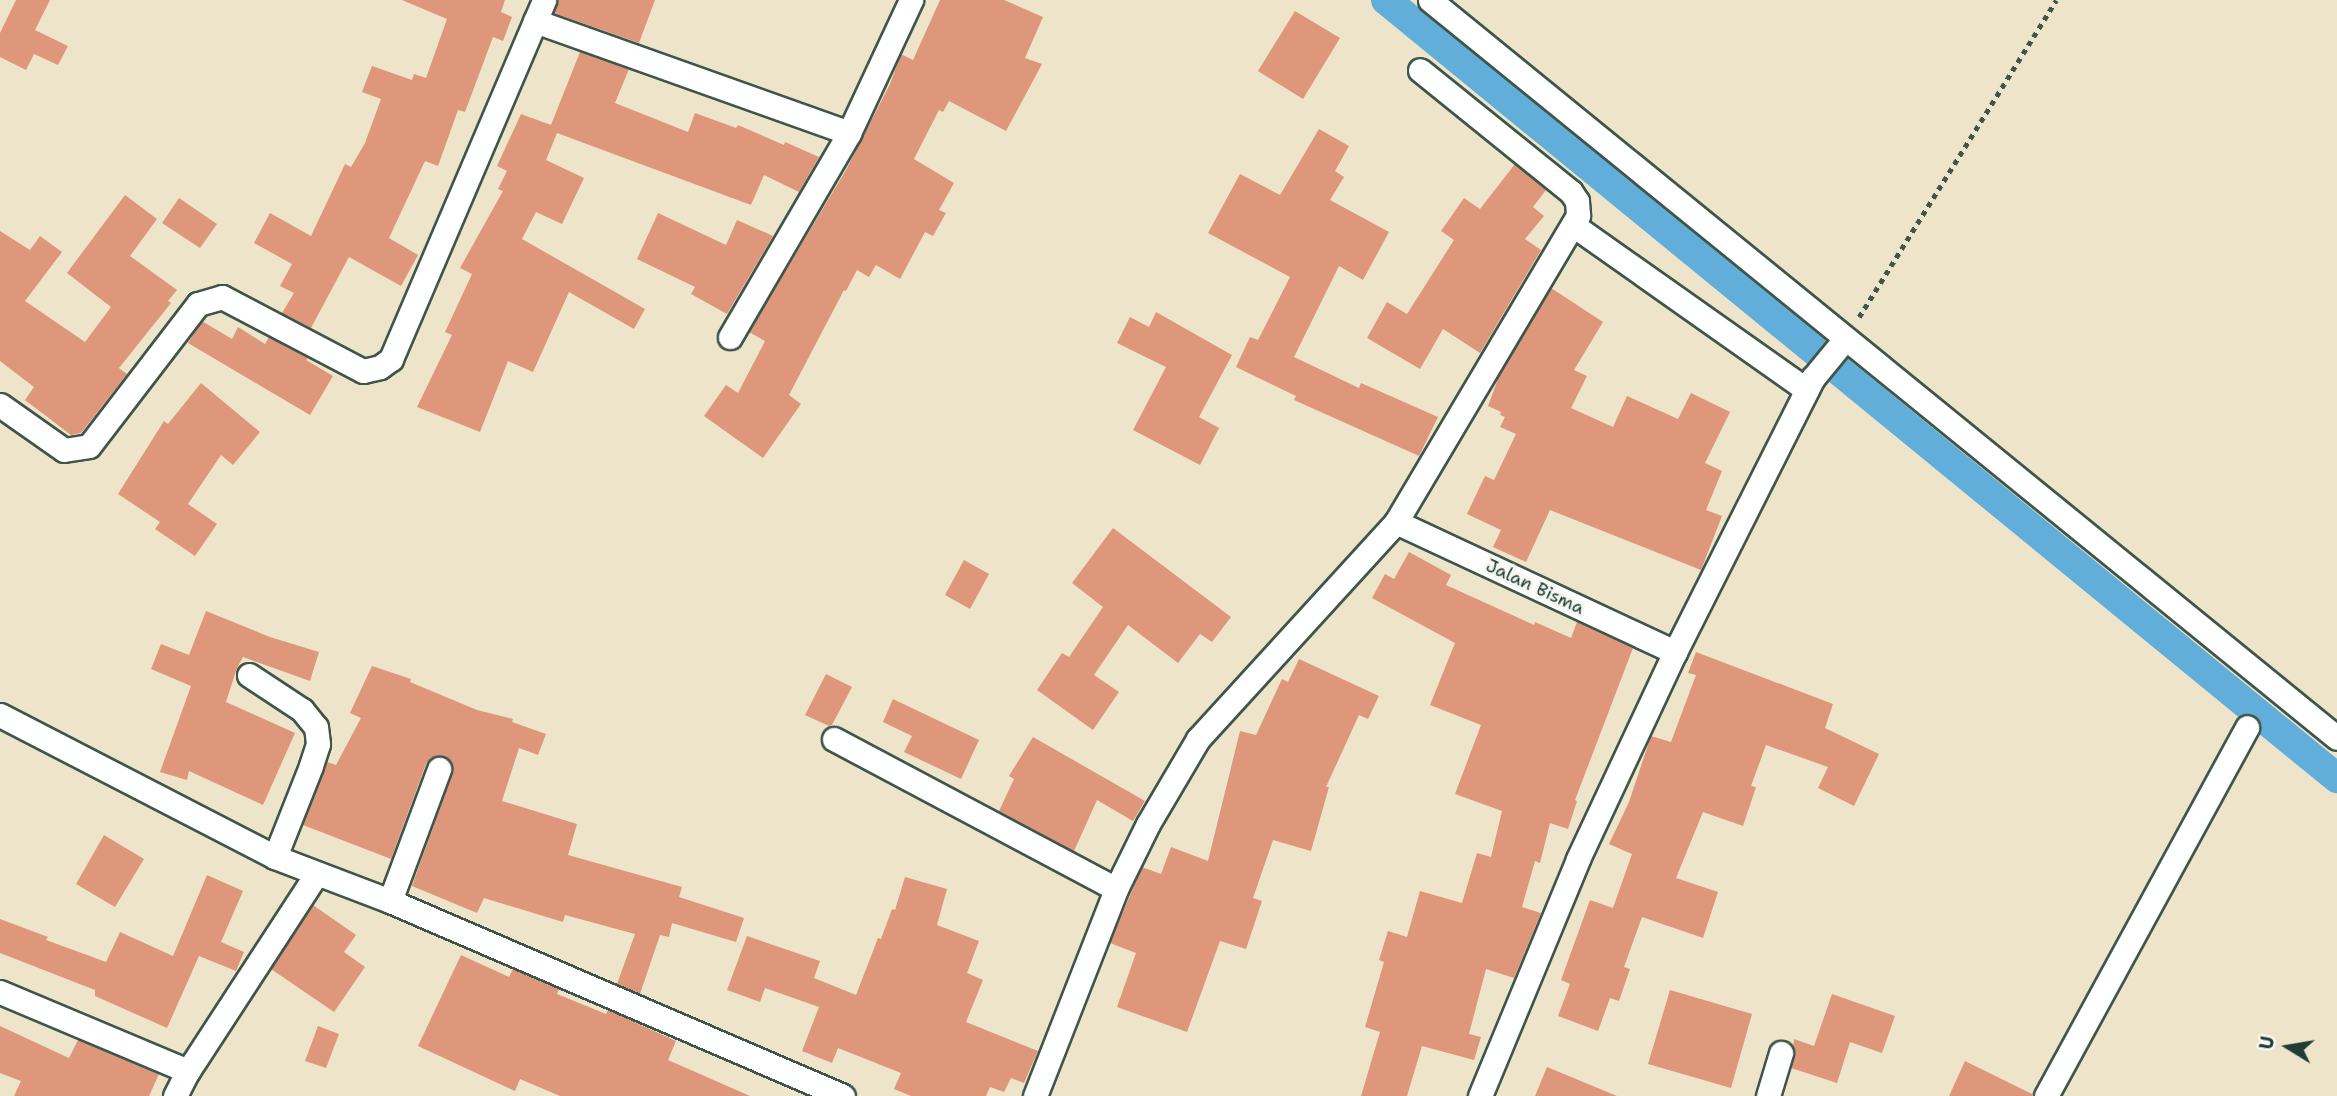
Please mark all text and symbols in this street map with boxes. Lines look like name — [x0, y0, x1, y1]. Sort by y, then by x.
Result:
street label: Jalan Bisma — [1482, 555, 1588, 619]
north arrow — [2253, 1012, 2323, 1082]
text: U — [2253, 1034, 2280, 1052]

